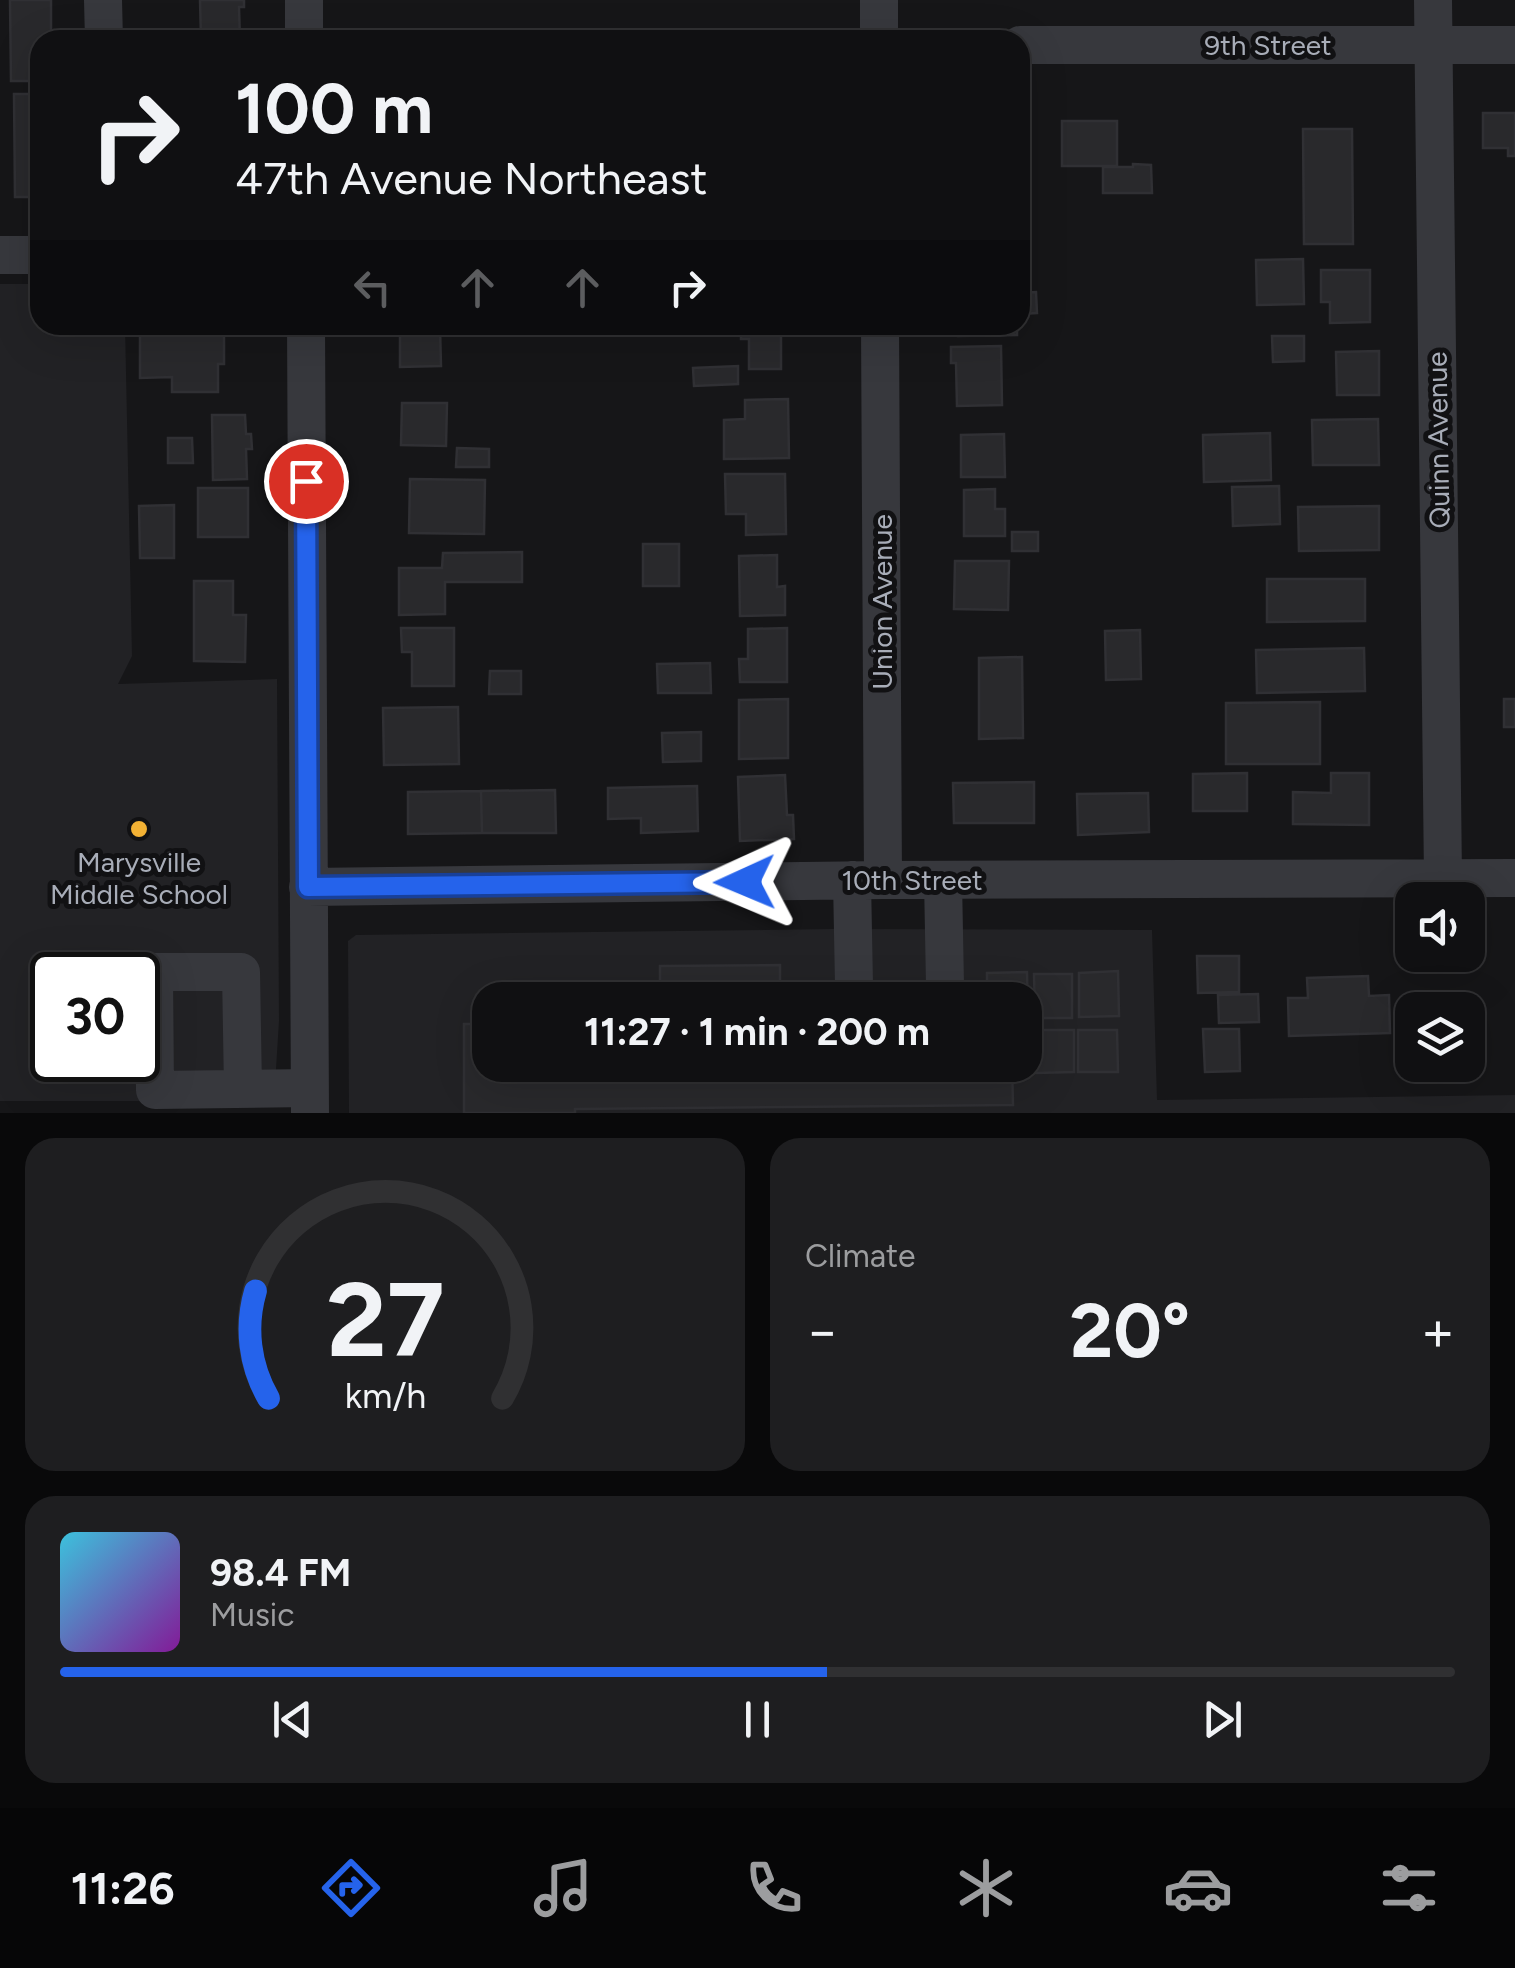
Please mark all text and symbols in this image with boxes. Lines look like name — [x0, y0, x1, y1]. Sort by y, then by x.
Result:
street label: 9th Street — [1204, 28, 1332, 62]
text: 100 m — [235, 66, 433, 151]
icon: right — [70, 70, 200, 200]
text: 47th Avenue Northeast — [235, 151, 707, 205]
icon: left — [345, 260, 400, 315]
icon: ahead — [450, 260, 505, 315]
icon: ahead — [555, 260, 610, 315]
icon: right — [660, 260, 715, 315]
street label: Quinn Avenue — [1419, 351, 1457, 529]
pin — [264, 439, 349, 524]
icon: arrive — [279, 454, 334, 509]
street label: Union Avenue — [865, 514, 899, 690]
marker: Marysville Middle School — [128, 818, 150, 840]
position arrow — [693, 830, 797, 934]
place label: Marysville Middle School — [50, 845, 228, 911]
street label: 10th Street — [841, 863, 983, 897]
map controls — [1395, 882, 1485, 1082]
button: sound — [1395, 882, 1485, 972]
speed limit sign: 30 — [30, 952, 160, 1082]
button: layers — [1395, 992, 1485, 1082]
text: 11:27 · 1 min · 200 m — [584, 1009, 930, 1055]
text: Climate — [805, 1237, 916, 1275]
text: 27 — [326, 1257, 444, 1382]
text: 20° — [1070, 1286, 1190, 1376]
text: − — [805, 1298, 839, 1364]
text: + — [1421, 1298, 1455, 1364]
text: km/h — [344, 1374, 426, 1417]
text: 98.4 FM — [210, 1550, 351, 1596]
text: Music — [210, 1596, 295, 1634]
icon: previous — [265, 1692, 320, 1747]
icon: pause — [730, 1692, 785, 1747]
icon: next — [1195, 1692, 1250, 1747]
icon: directions — [316, 1853, 386, 1923]
icon: music — [528, 1853, 598, 1923]
icon: phone — [739, 1853, 809, 1923]
icon: climate — [951, 1853, 1021, 1923]
icon: car — [1163, 1853, 1233, 1923]
icon: filters — [1374, 1853, 1444, 1923]
text: 11:26 — [71, 1861, 174, 1915]

